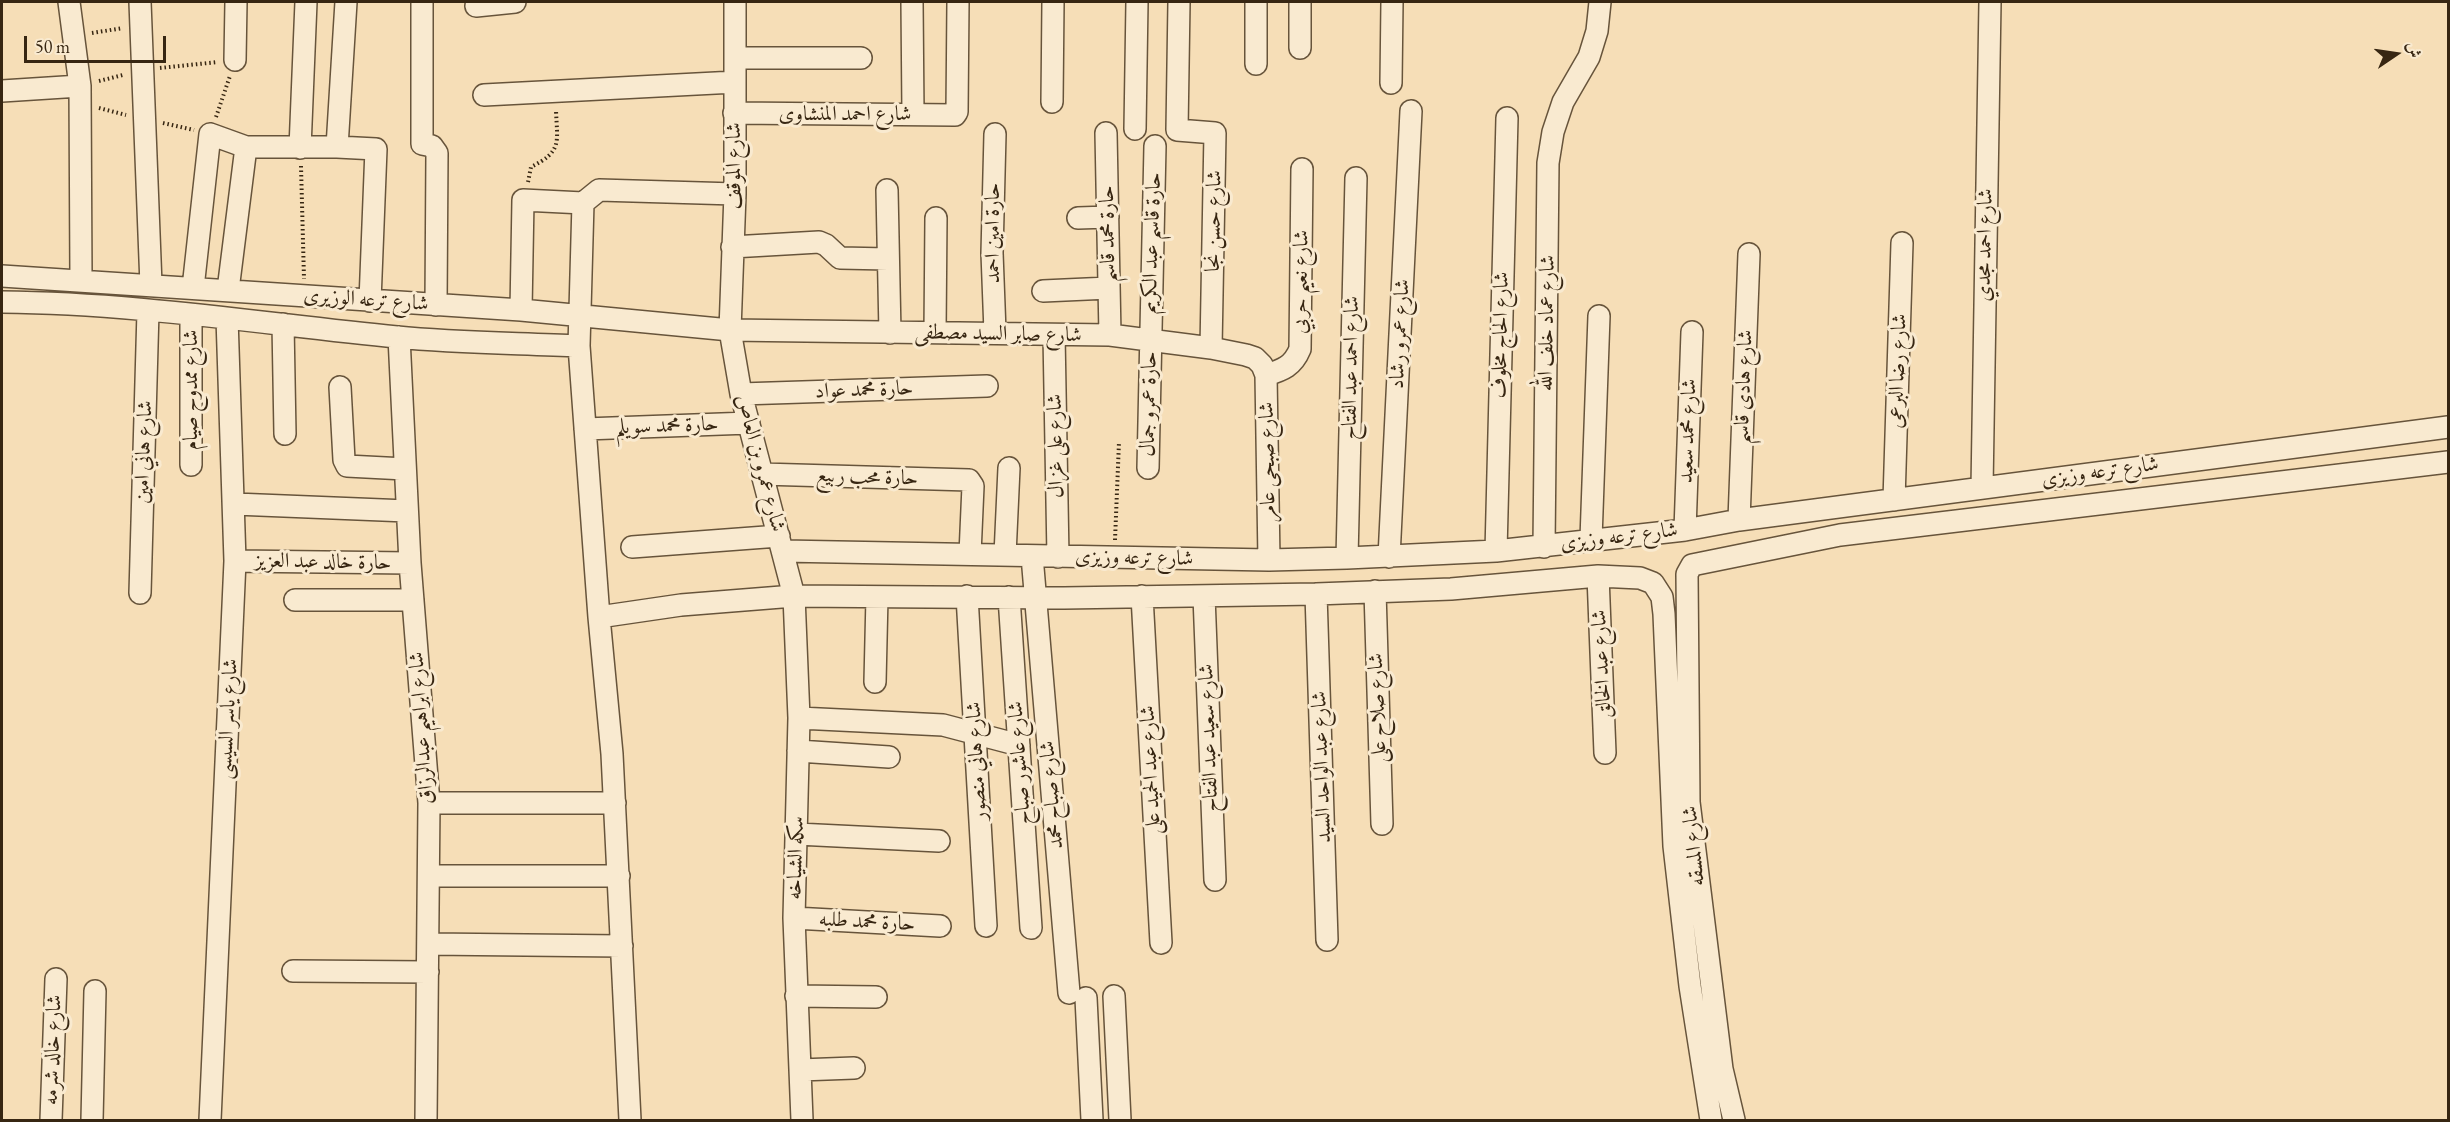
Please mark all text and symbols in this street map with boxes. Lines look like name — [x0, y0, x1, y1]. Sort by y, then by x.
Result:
scale bar — [27, 24, 170, 62]
north arrow — [2366, 24, 2426, 84]
text: 50 m — [35, 35, 70, 58]
text: ش — [2402, 40, 2426, 60]
street label: شارع احمد المنشاوى — [779, 101, 911, 127]
street label: شارع الموقف — [721, 122, 747, 210]
street label: شارع حسن نجا — [1201, 170, 1227, 272]
street label: حارة قاسم عبد الكريم — [1137, 172, 1167, 314]
street label: حارة امين احمد — [980, 183, 1006, 283]
street label: حارة محمد قاسم — [1095, 185, 1121, 283]
street label: شارع احمد مجدي — [1971, 188, 1999, 302]
street label: شارع نعيم حربي — [1287, 230, 1315, 334]
street label: شارع عماد خلف الله — [1533, 255, 1561, 391]
street label: شارع الحاج مخلوف — [1487, 271, 1515, 399]
street label: شارع عمرو رشاد — [1385, 278, 1415, 390]
street label: شارع ترعه الوزيرى — [303, 283, 429, 317]
street label: شارع احمد عبد الفتاح — [1337, 296, 1365, 440]
street label: شارع رضا البرعى — [1883, 313, 1913, 429]
street label: شارع صابر السيد مصطفى — [914, 320, 1082, 348]
street label: شارع هادى قاسم — [1729, 329, 1759, 445]
street label: شارع ممدوح صيام — [178, 330, 204, 450]
street label: حارة عمرو جمال — [1135, 351, 1163, 457]
street label: حارة محمد عواد — [814, 376, 914, 404]
street label: شارع محمد سعيد — [1674, 378, 1702, 484]
street label: شارع عمرو بن العاص — [730, 391, 790, 535]
street label: شارع على غزال — [1042, 394, 1070, 498]
street label: شارع هاني امين — [130, 400, 158, 504]
street label: شارع صبحى عامر — [1254, 402, 1282, 522]
street label: حارة محمد سويلم — [615, 412, 719, 440]
street label: شارع ترعه وزيزى — [2040, 451, 2160, 493]
street label: حارة محب ربيع — [815, 463, 919, 491]
street label: شارع ترعه وزيزى — [1559, 517, 1679, 557]
street label: شارع ترعه وزيزى — [1075, 544, 1193, 572]
street label: حارة خالد عبد العزيز — [254, 548, 392, 576]
street label: شارع عبد الخالق — [1587, 609, 1617, 719]
street label: شارع ابراهيم عبدالرزاق — [404, 651, 440, 805]
street label: شارع صلاح على — [1363, 653, 1393, 763]
street label: شارع ياسر السيسى — [212, 658, 244, 780]
street label: شارع سعيد عبد الفتاح — [1194, 663, 1224, 813]
street label: شارع عبد الواحد السيد — [1307, 691, 1337, 843]
street label: شارع عاشور صباح — [1003, 700, 1037, 826]
street label: شارع هاني منصور — [961, 701, 993, 821]
street label: شارع عبد الحميد على — [1135, 705, 1167, 835]
street label: شارع صباح محمد — [1035, 740, 1069, 850]
street label: شارع المسقه — [1677, 805, 1711, 887]
street label: سكه الشياخه — [782, 816, 810, 900]
street label: حارة محمد طلبه — [818, 907, 916, 937]
street label: شارع خالد شرمه — [38, 994, 68, 1106]

